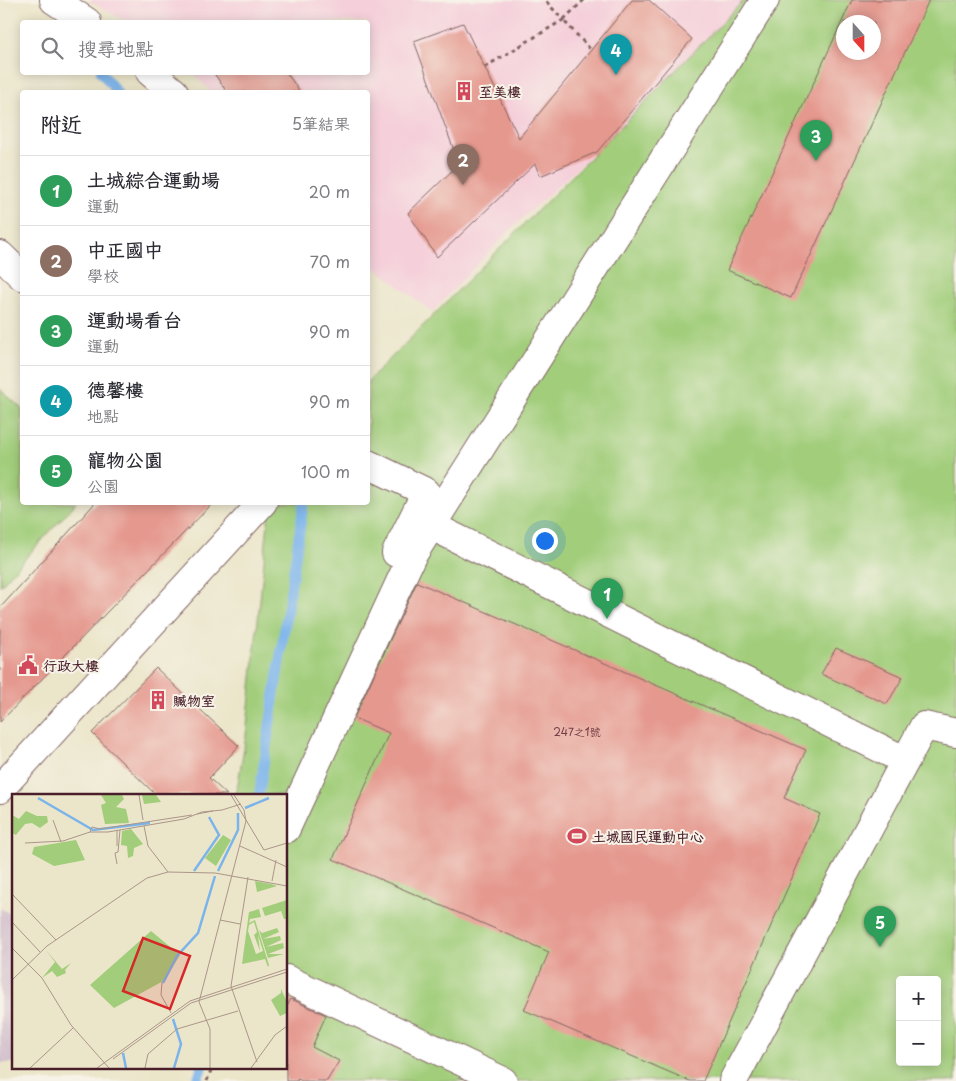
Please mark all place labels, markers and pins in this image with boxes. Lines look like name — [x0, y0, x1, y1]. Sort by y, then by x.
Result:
pin: 4 — [600, 34, 632, 75]
building icon: 至美樓 — [453, 80, 475, 102]
place label: 至美樓 — [479, 81, 521, 102]
pin: 3 — [800, 120, 832, 161]
pin: 2 — [447, 144, 479, 185]
pin: 1 — [591, 578, 623, 619]
public building icon: 行政大樓 — [17, 654, 39, 676]
place label: 行政大樓 — [43, 655, 99, 676]
building icon: 贓物室 — [147, 689, 169, 711]
place label: 贓物室 — [173, 690, 215, 711]
sports icon: 土城國民運動中心 — [566, 825, 588, 847]
place label: 土城國民運動中心 — [592, 826, 704, 847]
pin: 5 — [864, 906, 896, 947]

